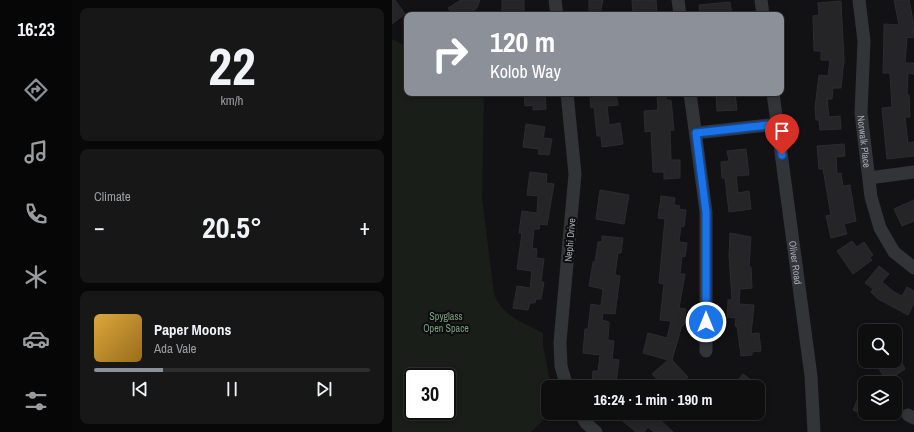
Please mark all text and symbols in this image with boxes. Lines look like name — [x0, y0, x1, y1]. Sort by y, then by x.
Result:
text: 16:23 — [17, 17, 55, 42]
text: 120 m — [490, 23, 555, 61]
icon: right — [424, 28, 476, 80]
text: 22 — [208, 31, 256, 101]
text: Kolob Way — [490, 59, 561, 84]
icon: directions — [22, 76, 50, 104]
text: km/h — [220, 92, 244, 109]
pin — [765, 114, 799, 155]
street label: Norwalk Place — [855, 115, 874, 169]
icon: arrive — [771, 120, 793, 142]
icon: music — [22, 138, 50, 166]
text: Climate — [94, 188, 131, 205]
icon: phone — [22, 200, 50, 228]
text: 20.5° — [202, 207, 262, 247]
text: − — [94, 212, 105, 242]
text: + — [359, 212, 370, 242]
street label: Nephi Drive — [562, 217, 578, 262]
street label: Oliver Road — [786, 240, 805, 285]
icon: climate — [22, 263, 50, 291]
position arrow — [685, 301, 727, 343]
park label: Spyglass Open Space — [423, 310, 469, 335]
text: Paper Moons — [154, 319, 231, 340]
map controls — [858, 324, 902, 420]
button: search — [858, 324, 902, 368]
icon: car — [22, 325, 50, 353]
text: Ada Vale — [154, 340, 196, 357]
speed limit sign: 30 — [404, 368, 456, 420]
button: layers — [858, 376, 902, 420]
icon: previous — [129, 378, 151, 400]
icon: pause — [221, 378, 243, 400]
icon: next — [313, 378, 335, 400]
icon: filters — [22, 387, 50, 415]
text: 16:24 · 1 min · 190 m — [594, 389, 712, 410]

